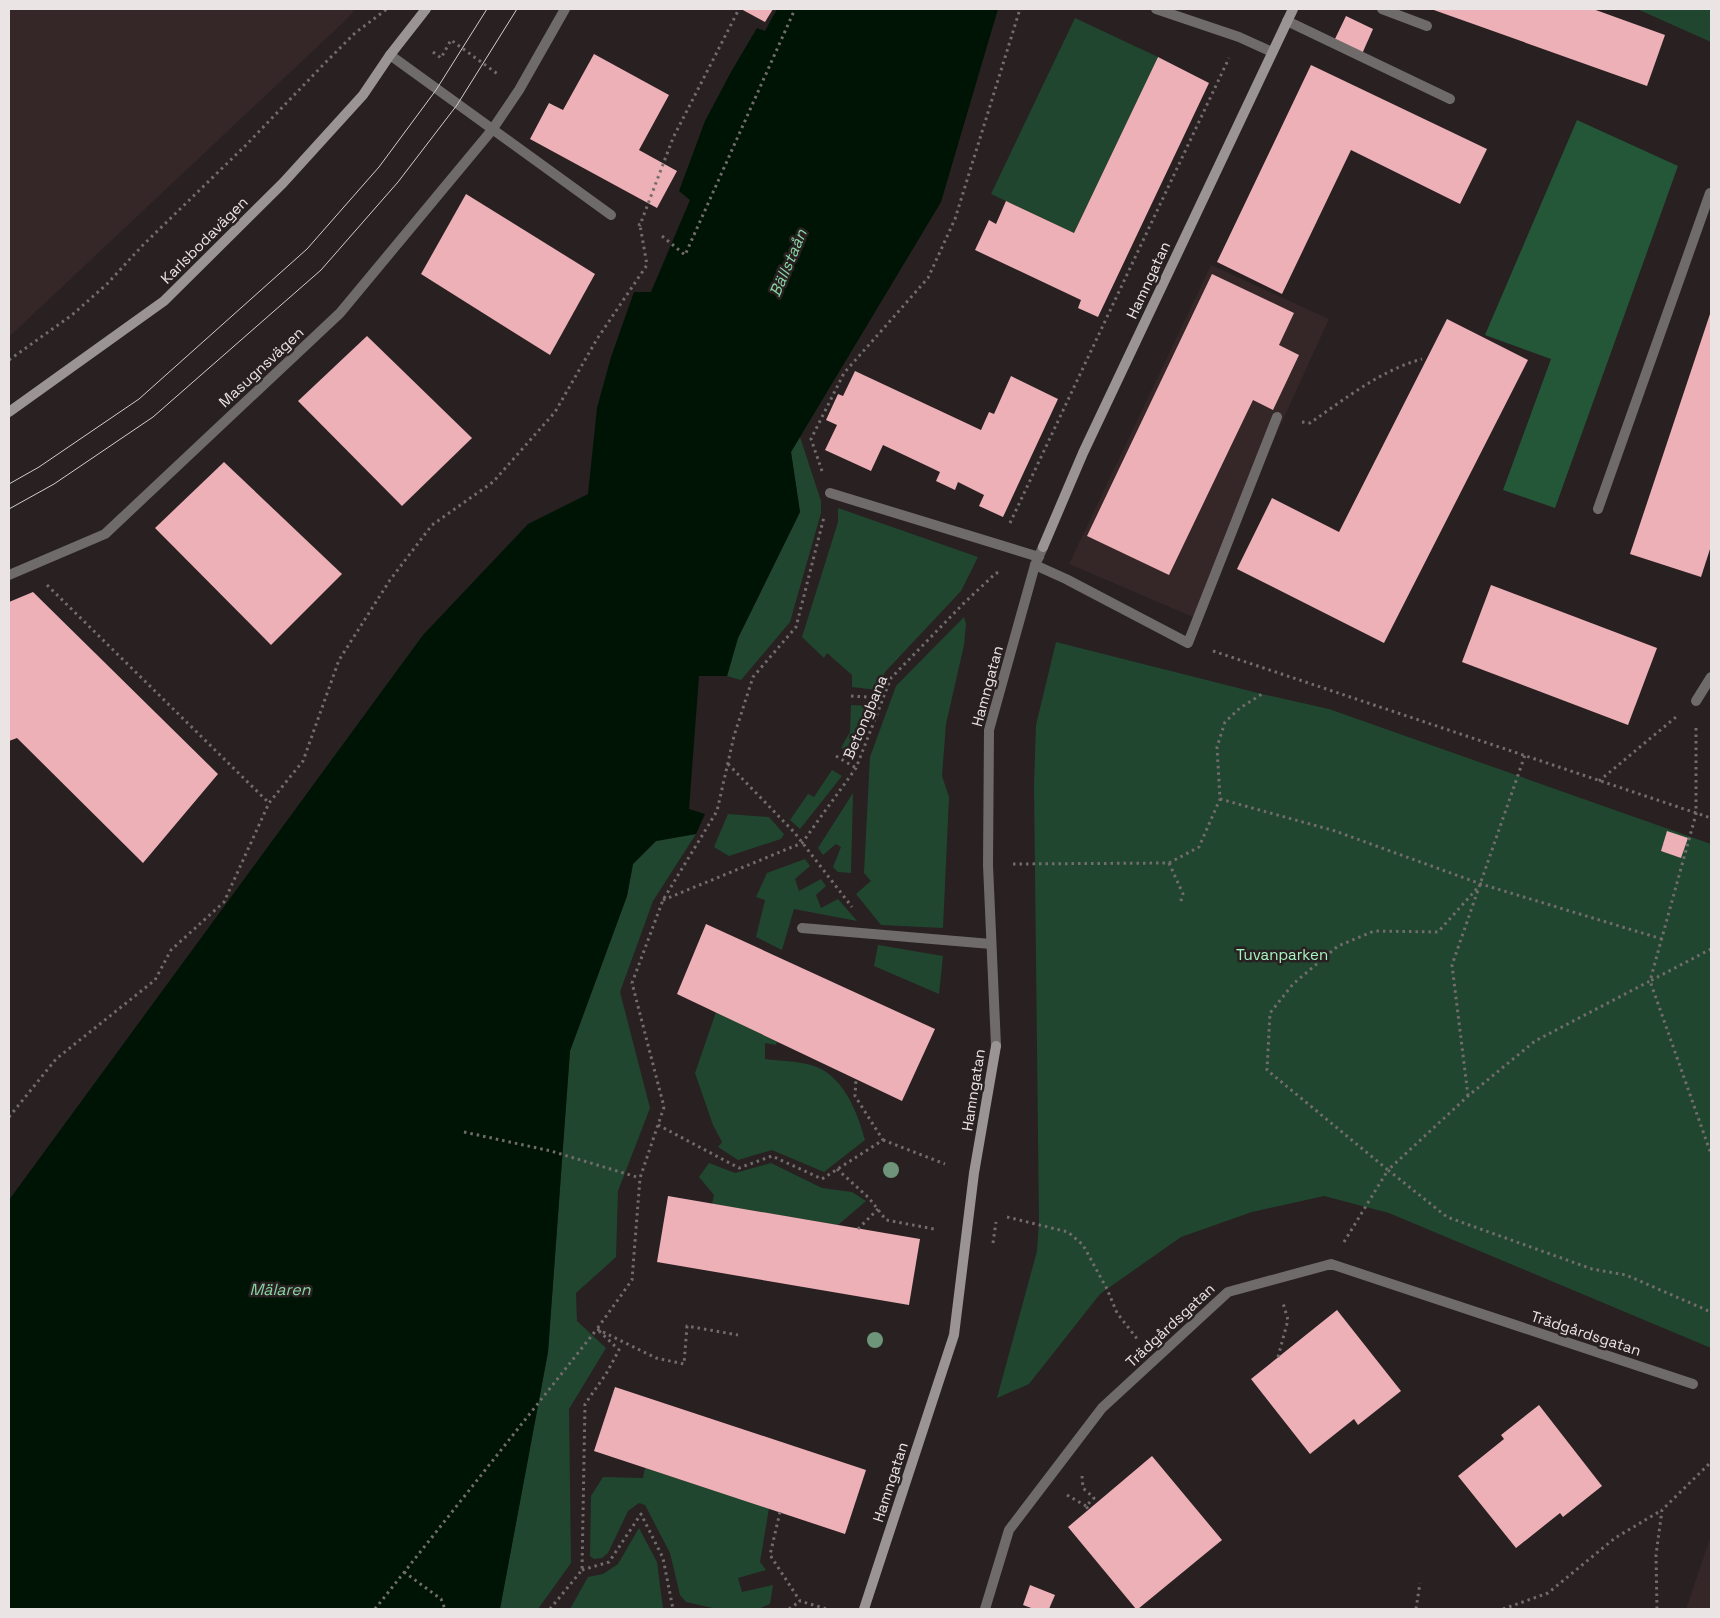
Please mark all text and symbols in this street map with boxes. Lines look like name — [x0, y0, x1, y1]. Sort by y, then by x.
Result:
street label: Karlsbodavägen — [156, 192, 252, 288]
water label: Bällstaån — [764, 225, 812, 300]
street label: Hamngatan — [1122, 238, 1174, 322]
street label: Masugnsvägen — [215, 323, 307, 411]
street label: Hamngatan — [967, 643, 1007, 729]
street label: Betongbana — [839, 672, 891, 762]
park label: Tuvanparken — [1236, 945, 1328, 964]
street label: Hamngatan — [957, 1048, 989, 1132]
water label: Mälaren — [249, 1279, 312, 1300]
street label: Trädgårdsgatan — [1122, 1279, 1218, 1371]
street label: Trädgårdsgatan — [1528, 1306, 1644, 1360]
street label: Hamngatan — [868, 1440, 912, 1524]

